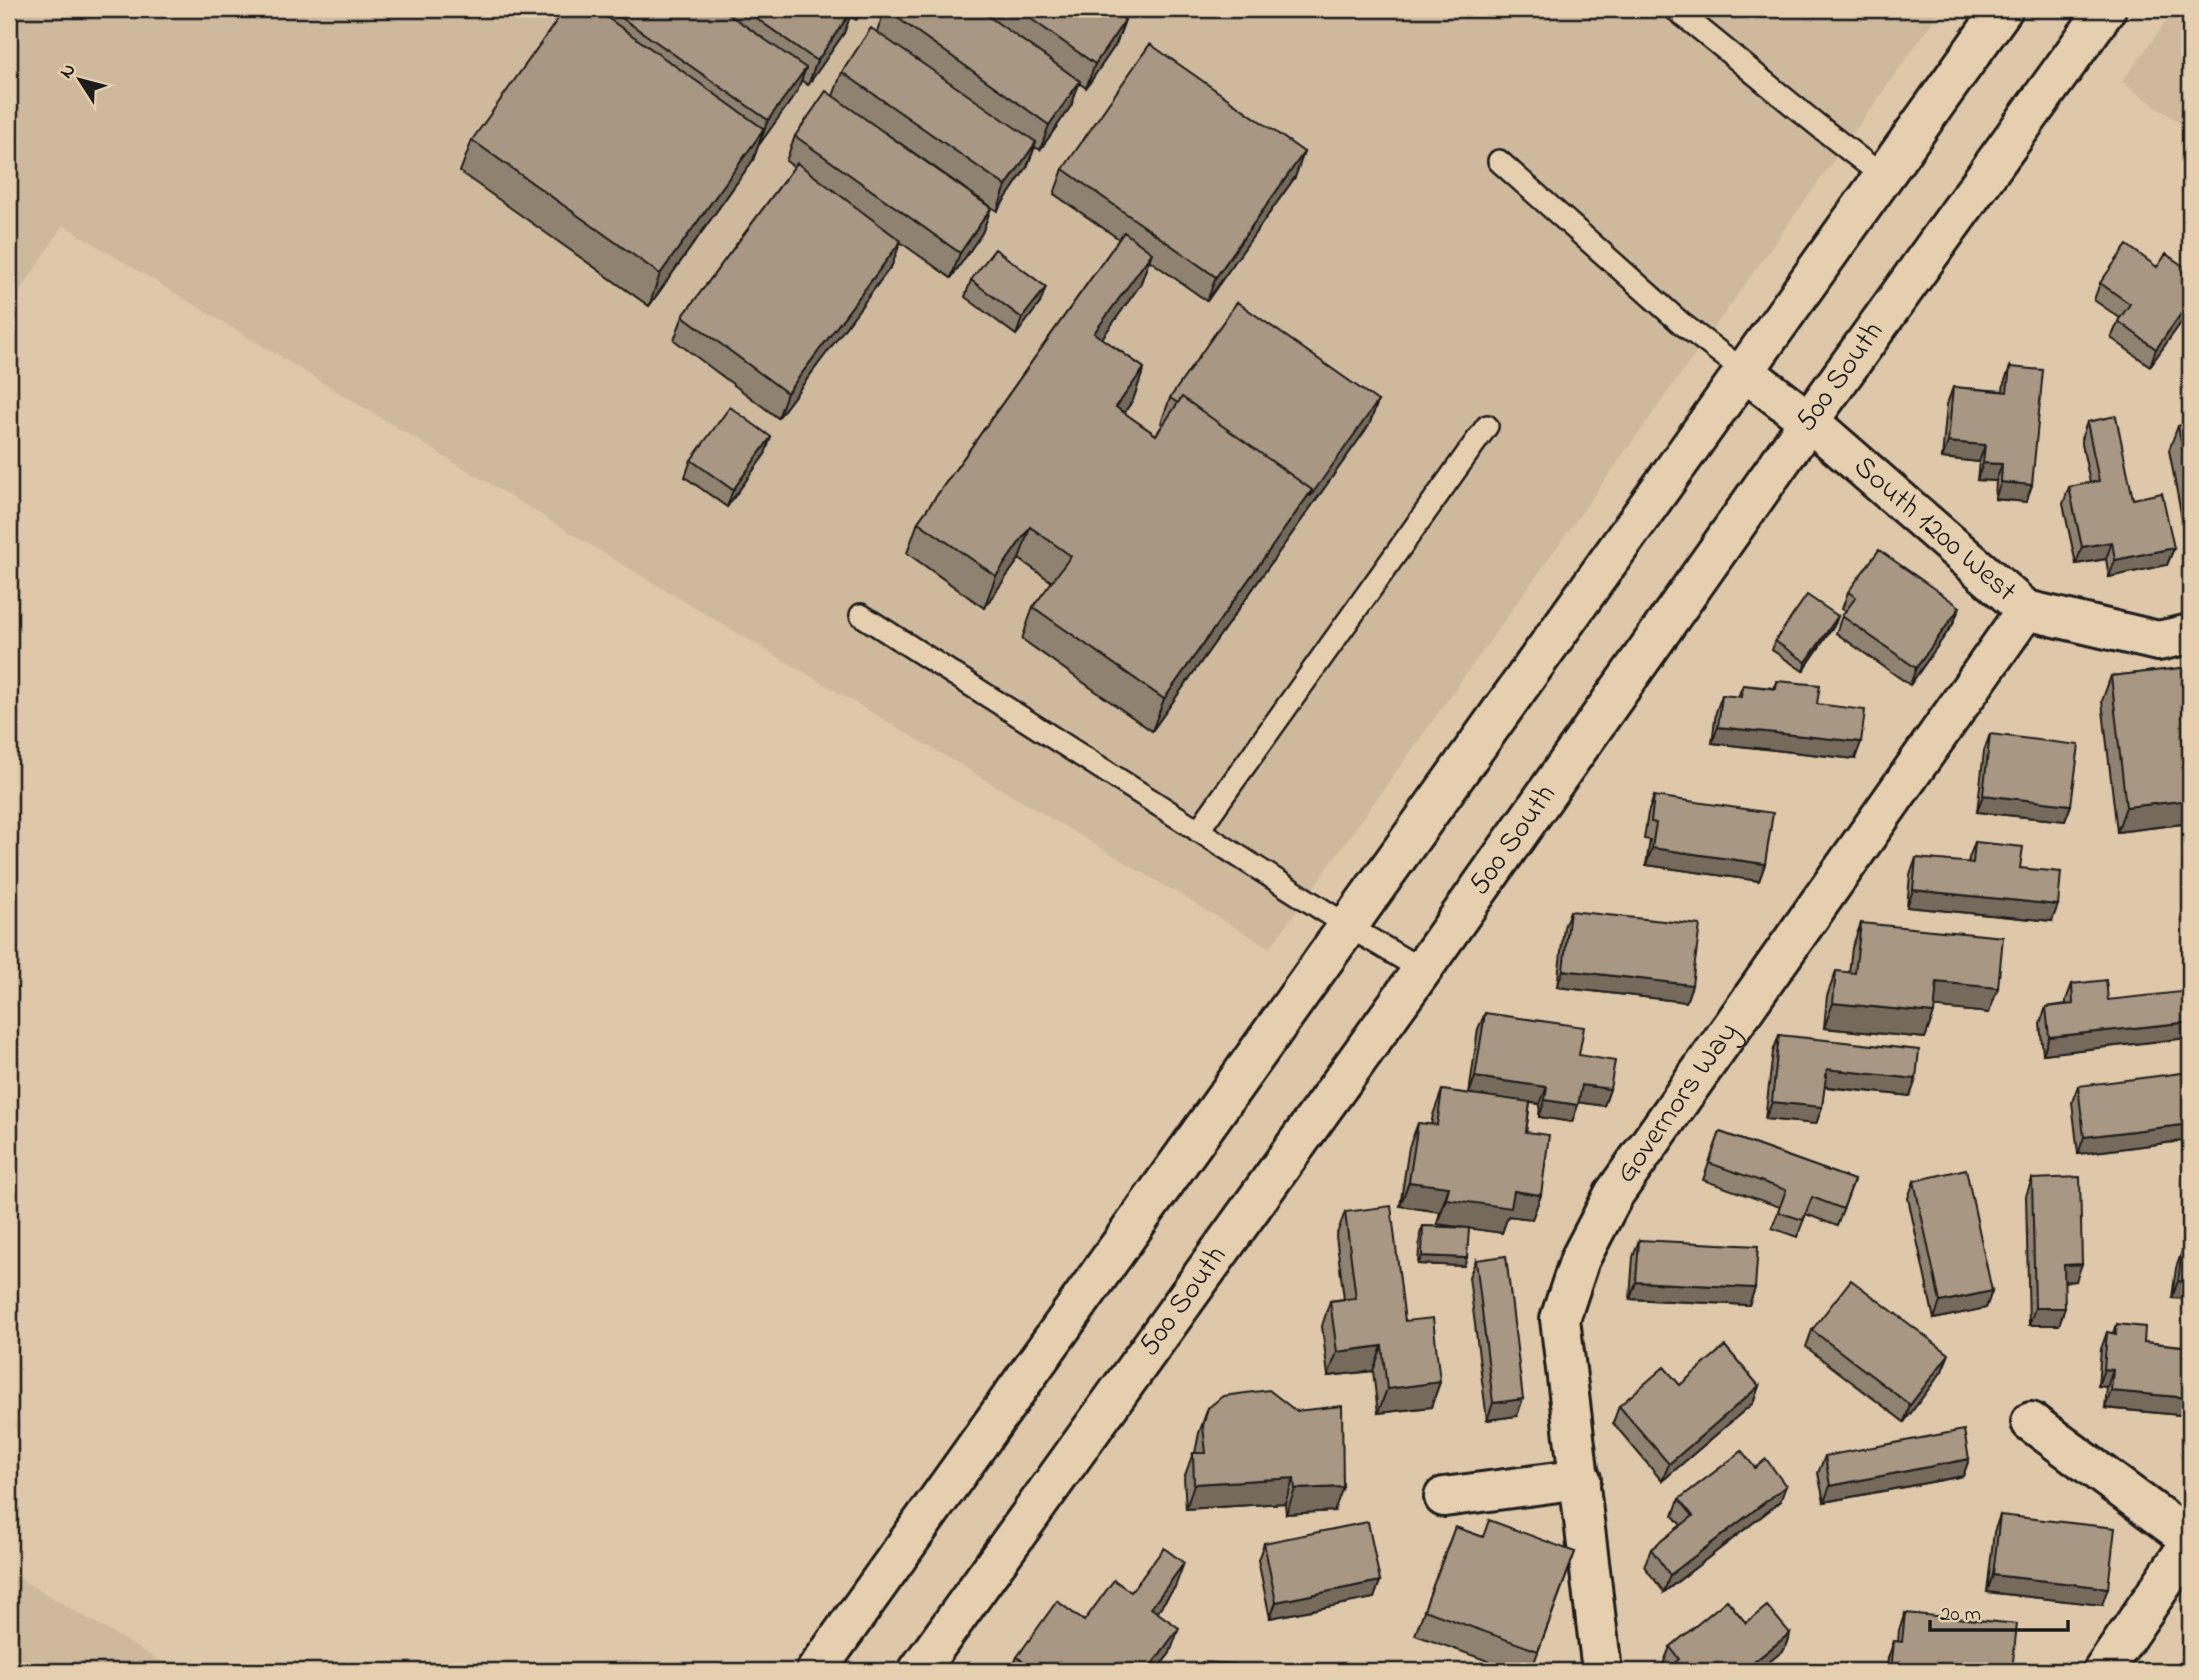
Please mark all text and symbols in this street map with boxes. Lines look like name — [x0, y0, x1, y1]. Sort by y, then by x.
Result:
north arrow — [46, 46, 116, 116]
text: N — [54, 58, 83, 85]
street label: 500 South — [1786, 313, 1895, 441]
street label: South 1200 West — [1843, 447, 2025, 614]
street label: 500 South — [1459, 776, 1568, 905]
street label: Governors Way — [1606, 1014, 1750, 1193]
street label: 500 South — [1129, 1237, 1239, 1366]
scale bar — [1930, 1589, 2068, 1633]
text: 20 m — [1940, 1600, 1981, 1630]

